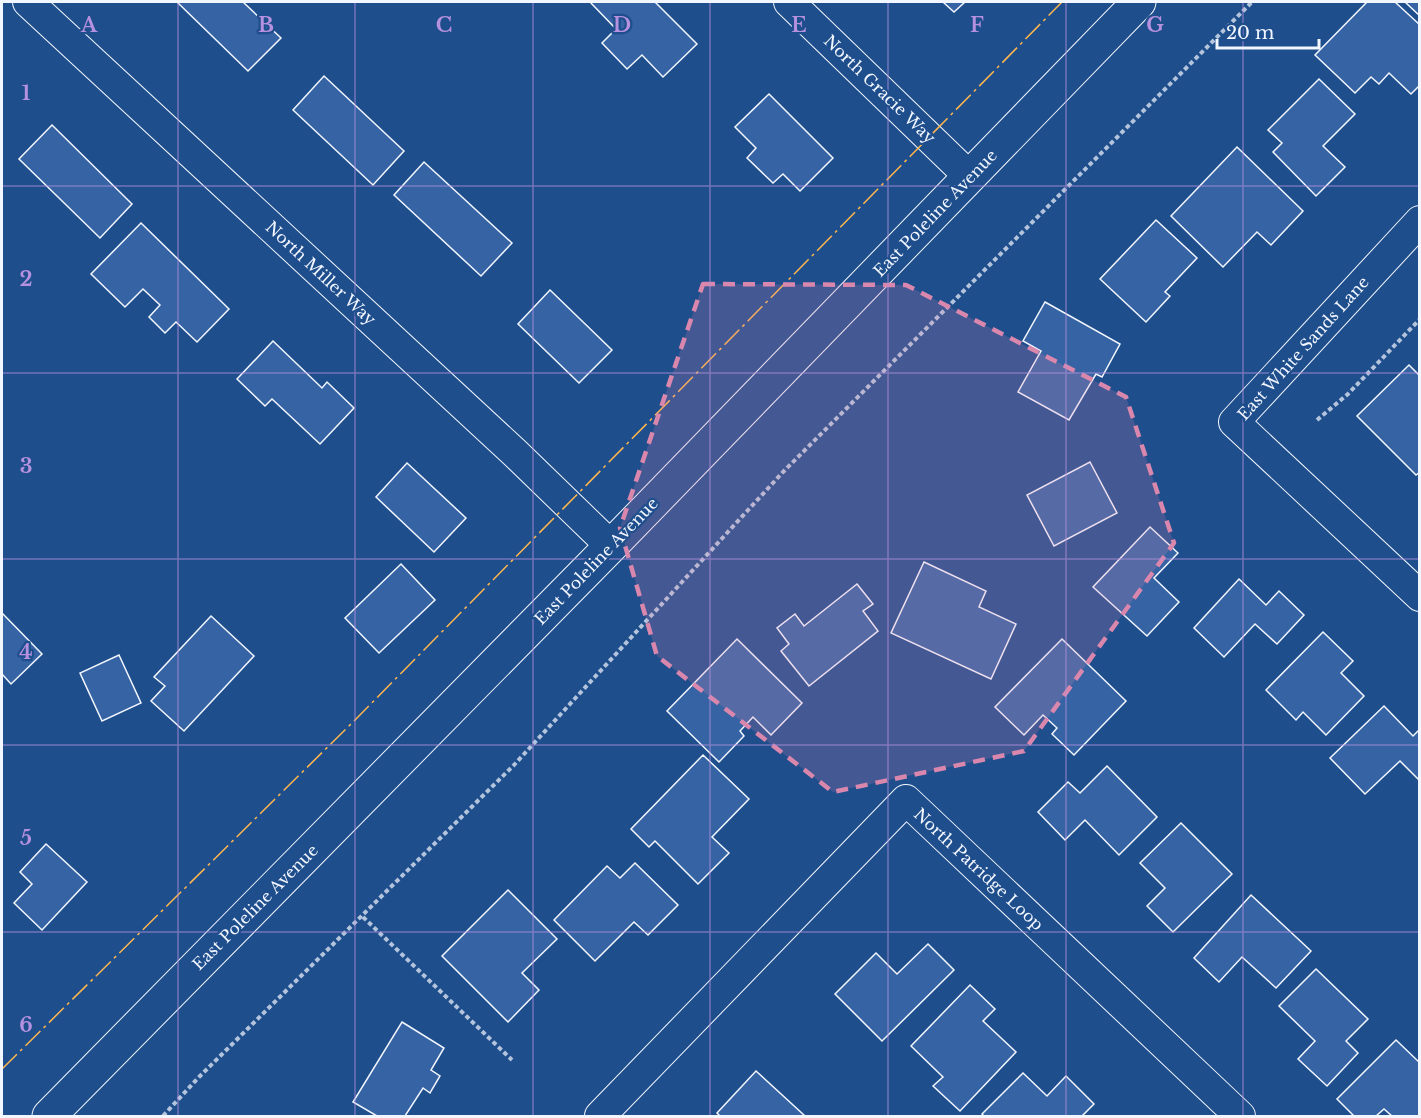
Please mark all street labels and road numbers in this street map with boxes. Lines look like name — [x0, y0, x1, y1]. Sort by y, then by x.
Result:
street label: North Gracie Way — [820, 31, 941, 148]
street label: East Poleline Avenue — [869, 145, 1001, 281]
street label: North Miller Way — [262, 217, 381, 330]
street label: East White Sands Lane — [1233, 272, 1373, 424]
street label: East Poleline Avenue — [530, 493, 662, 629]
street label: North Patridge Loop — [910, 804, 1048, 934]
street label: East Poleline Avenue — [188, 840, 322, 974]

